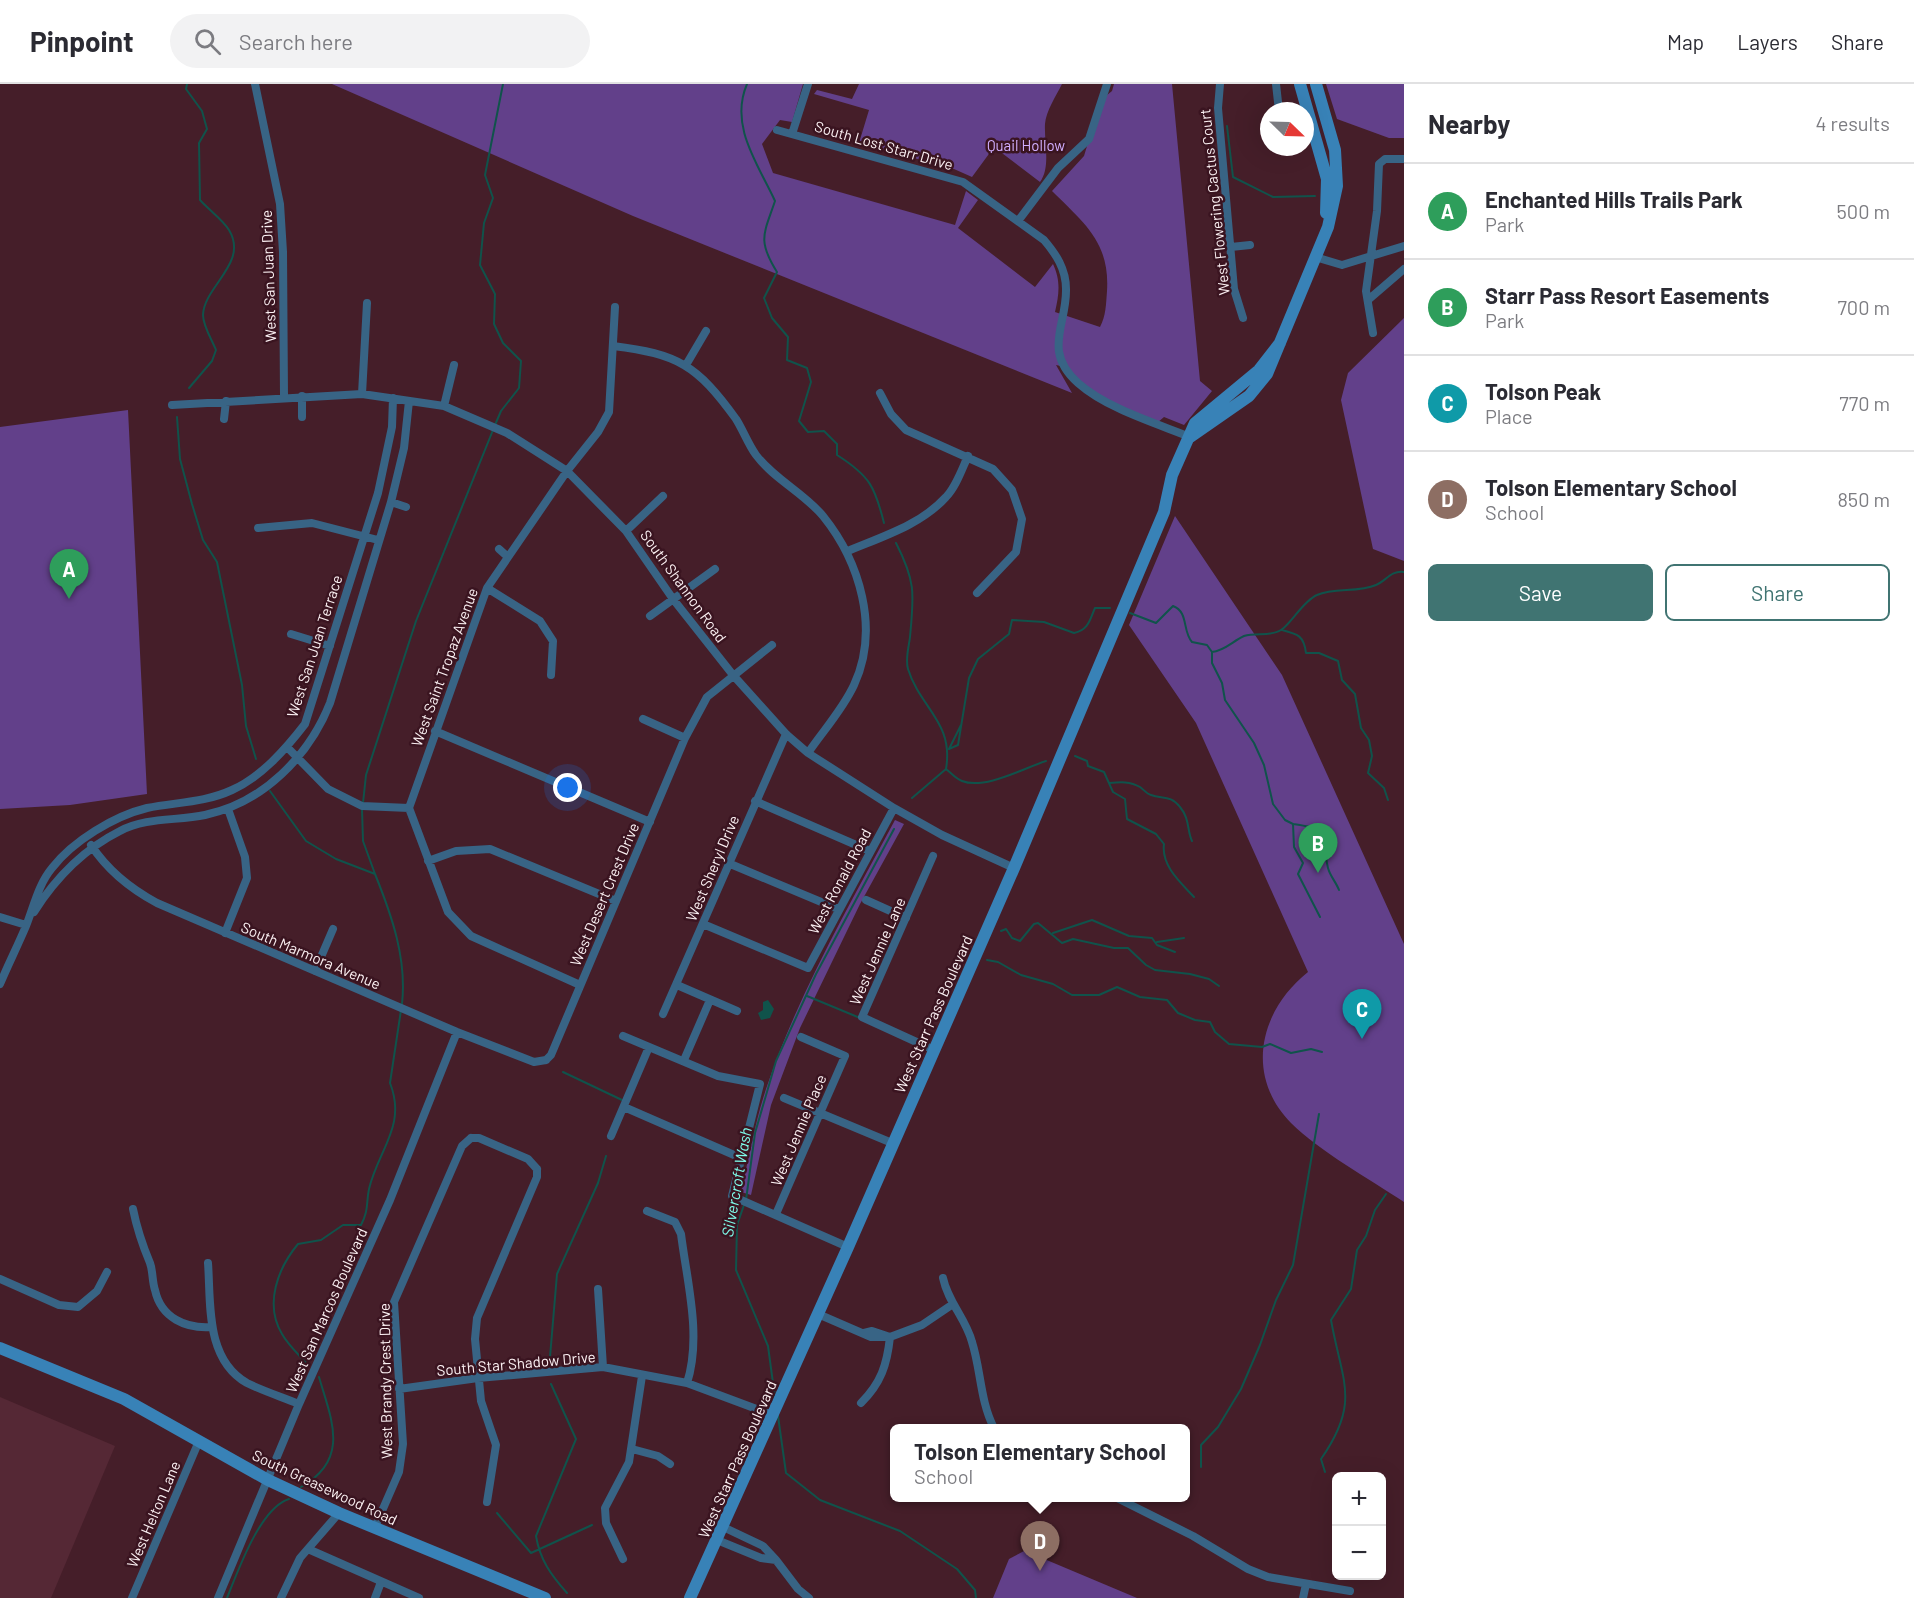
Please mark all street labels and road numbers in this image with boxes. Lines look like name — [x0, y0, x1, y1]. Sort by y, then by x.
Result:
street label: West Flowering Cactus Court — [1195, 108, 1233, 296]
street label: South Lost Starr Drive — [813, 117, 955, 173]
street label: West San Juan Drive — [257, 210, 279, 342]
street label: South Shannon Road — [637, 526, 731, 646]
street label: West San Juan Terrace — [282, 573, 346, 719]
street label: West Saint Tropaz Avenue — [407, 585, 481, 749]
street label: West Sheryl Drive — [682, 812, 742, 924]
street label: West Desert Crest Drive — [566, 820, 642, 968]
street label: West Ronald Road — [804, 825, 874, 937]
street label: West Jennie Lane — [845, 894, 909, 1008]
street label: South Marmora Avenue — [239, 917, 383, 993]
street label: West Starr Pass Boulevard — [890, 932, 976, 1096]
street label: West Jennie Place — [766, 1072, 830, 1188]
street label: West San Marcos Boulevard — [281, 1225, 371, 1395]
street label: West Brandy Crest Drive — [375, 1303, 395, 1459]
street label: South Star Shadow Drive — [436, 1347, 596, 1379]
street label: West Starr Pass Boulevard — [694, 1377, 780, 1541]
street label: South Greasewood Road — [250, 1445, 400, 1529]
street label: West Helton Lane — [122, 1458, 184, 1570]

